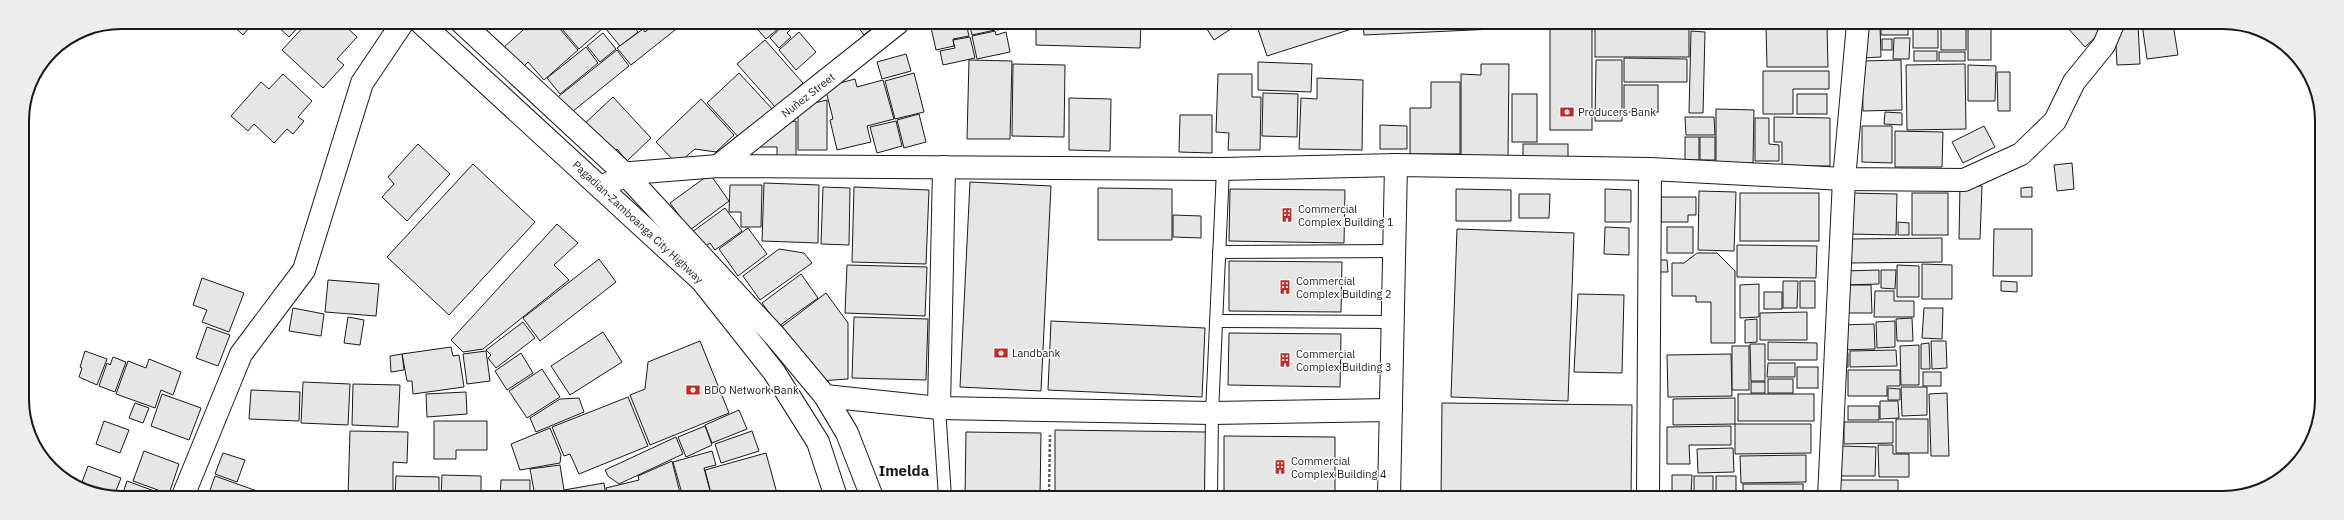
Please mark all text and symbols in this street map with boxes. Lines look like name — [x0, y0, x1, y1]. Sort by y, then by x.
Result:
street label: Nuñez Street — [778, 70, 838, 120]
bank icon: Producers Bank — [1559, 104, 1575, 120]
place label: Producers Bank — [1578, 105, 1656, 119]
street label: Pagadian-Zamboanga City Highway — [570, 158, 707, 287]
place label: Commercial Complex Building 1 — [1298, 202, 1394, 229]
building icon: Commercial Complex Building 1 — [1279, 207, 1295, 223]
place label: Commercial Complex Building 2 — [1296, 274, 1392, 301]
building icon: Commercial Complex Building 2 — [1277, 279, 1293, 295]
bank icon: Landbank — [993, 345, 1009, 361]
place label: Landbank — [1012, 346, 1061, 360]
place label: Commercial Complex Building 3 — [1296, 347, 1392, 374]
building icon: Commercial Complex Building 3 — [1277, 352, 1293, 368]
bank icon: BDO Network Bank — [685, 382, 701, 398]
place label: BDO Network Bank — [704, 383, 799, 397]
place label: Commercial Complex Building 4 — [1291, 454, 1387, 481]
building icon: Commercial Complex Building 4 — [1272, 459, 1288, 475]
district label: Imelda — [879, 461, 930, 480]

